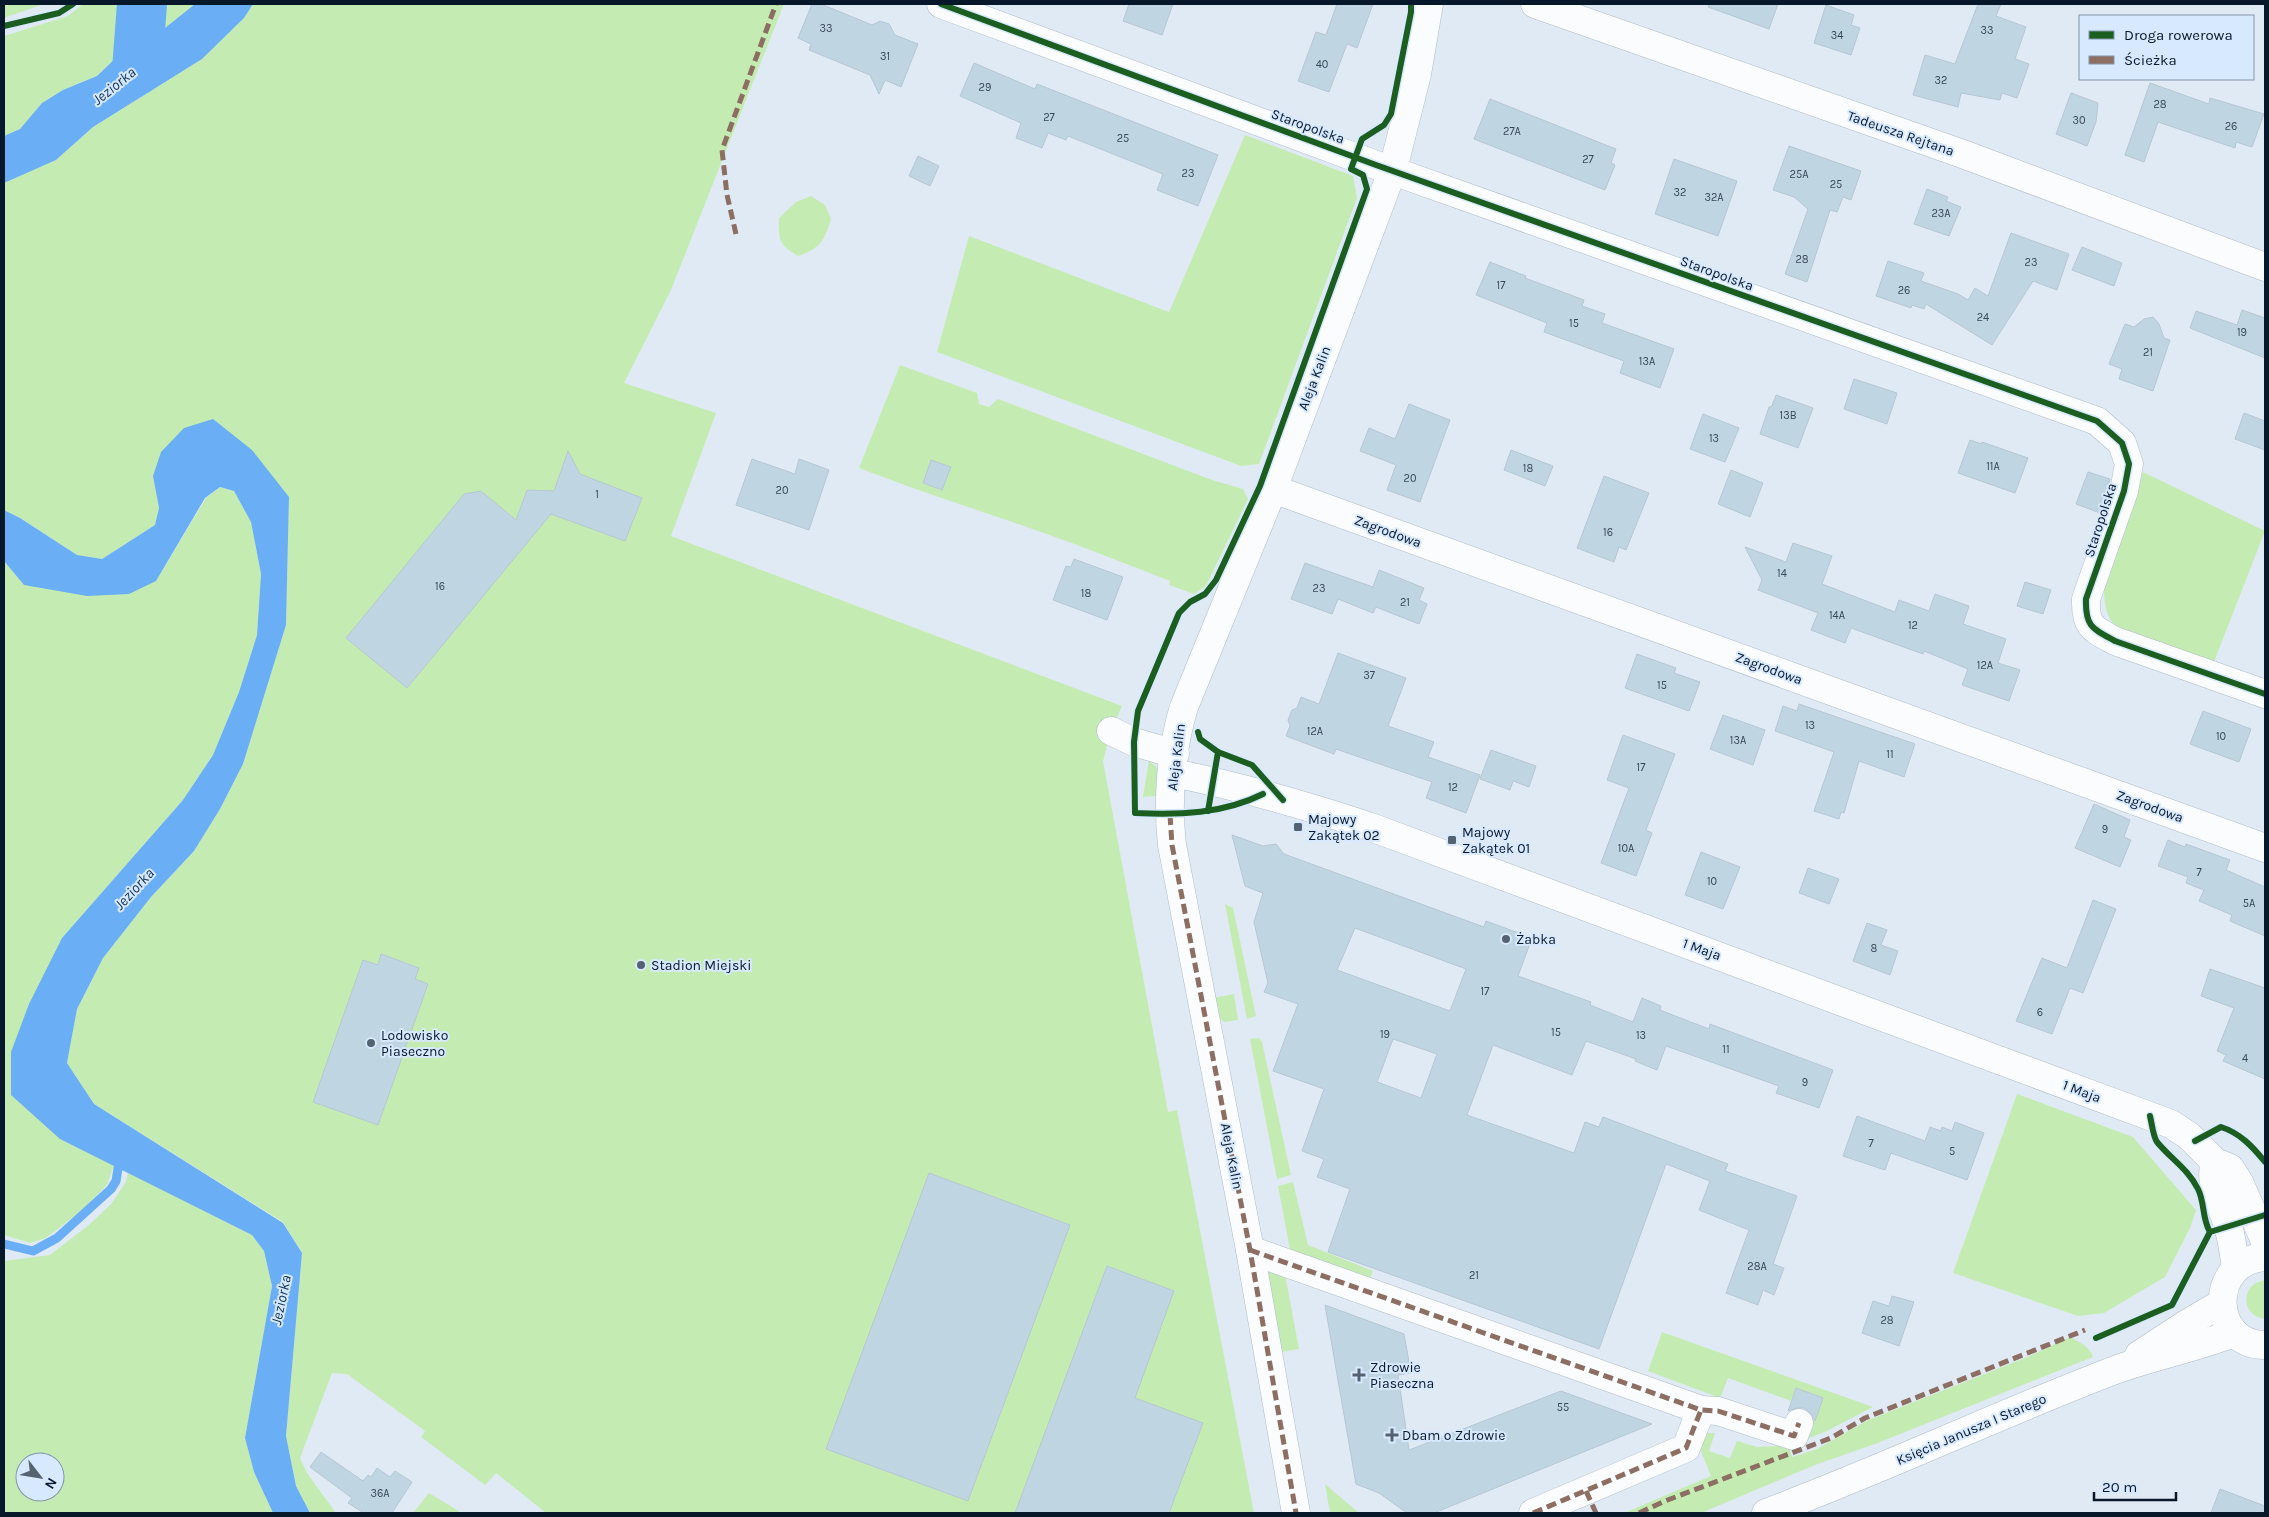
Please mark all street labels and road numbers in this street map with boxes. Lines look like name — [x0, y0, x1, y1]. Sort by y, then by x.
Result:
street label: Staropolska — [1269, 105, 1347, 148]
street label: Tadeusza Rejtana — [1845, 107, 1956, 160]
street label: Staropolska — [1678, 252, 1756, 295]
street label: Aleja Kalin — [1294, 344, 1334, 413]
street label: Staropolska — [2081, 481, 2120, 559]
street label: Zagrodowa — [1352, 511, 1424, 551]
street label: Zagrodowa — [1733, 648, 1805, 688]
street label: Aleja Kalin — [1164, 723, 1189, 792]
street label: Zagrodowa — [2114, 786, 2186, 826]
street label: 1 Maja — [1680, 935, 1723, 964]
street label: 1 Maja — [2060, 1076, 2103, 1107]
street label: Aleja Kalin — [1217, 1121, 1246, 1191]
street label: Księcia Janusza I Starego — [1894, 1390, 2049, 1469]

